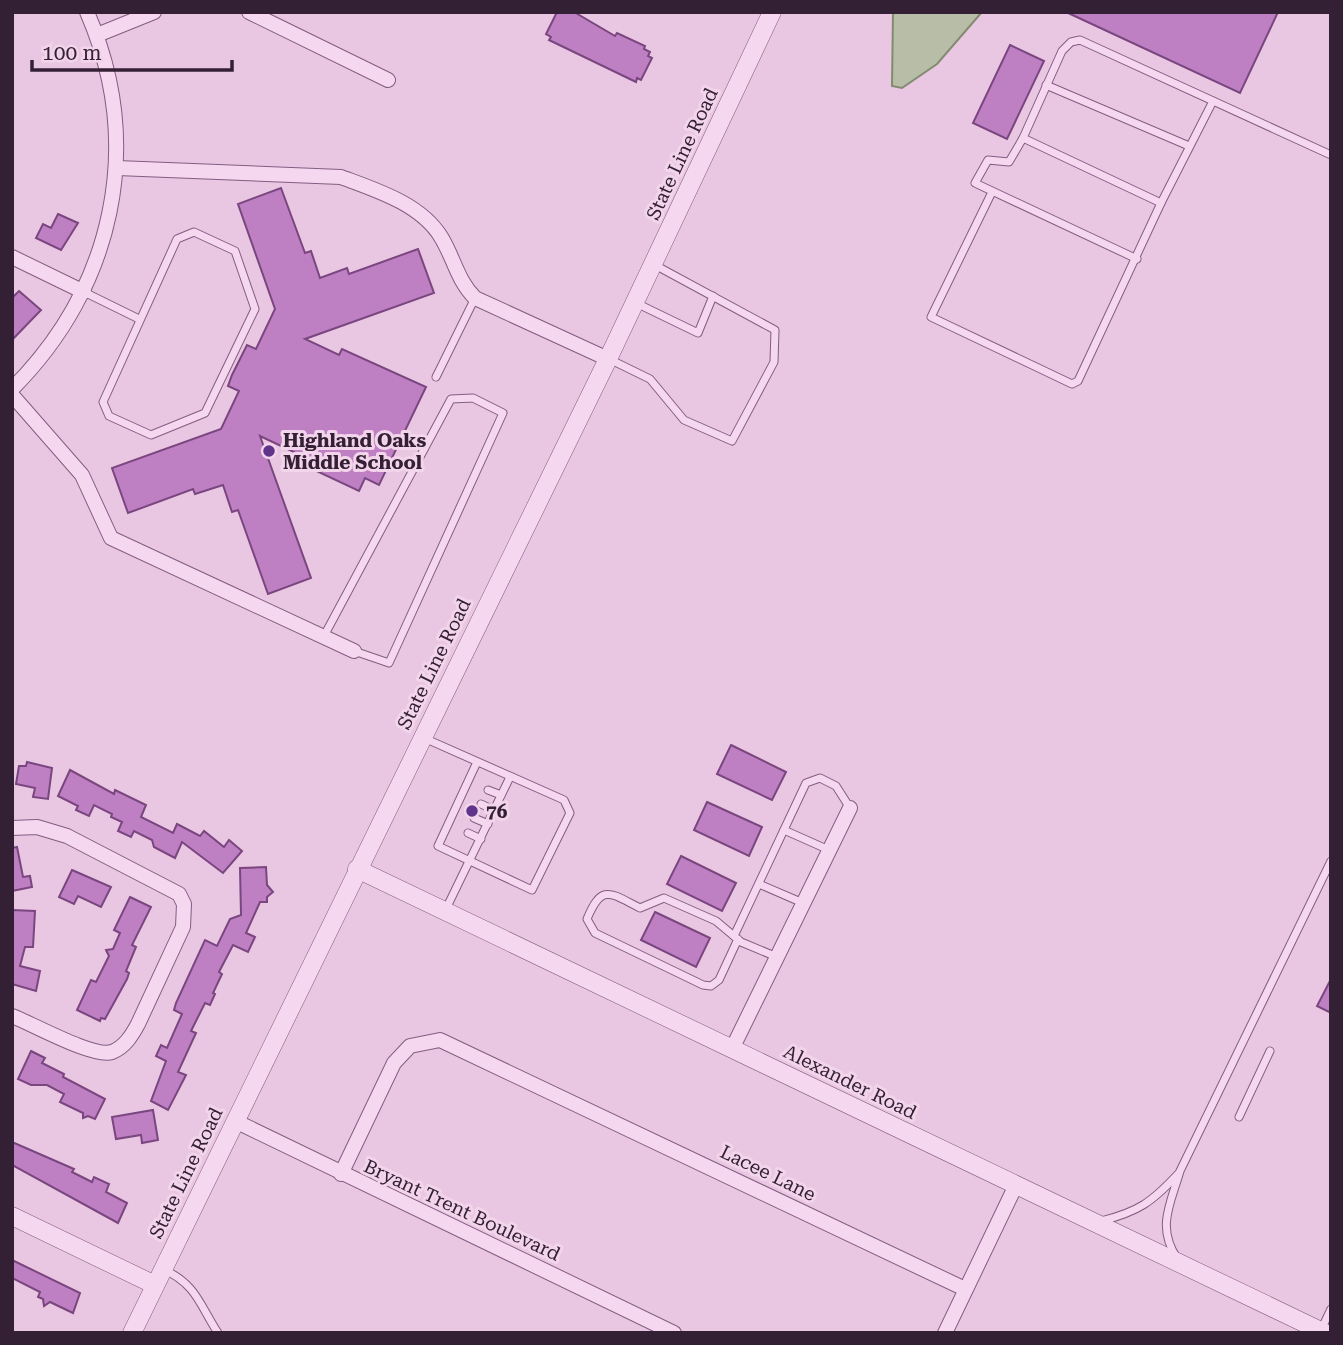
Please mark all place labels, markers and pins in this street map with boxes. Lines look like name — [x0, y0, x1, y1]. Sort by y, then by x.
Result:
place label: Highland Oaks Middle School — [283, 429, 426, 474]
marker: Highland Oaks Middle School — [261, 443, 277, 459]
place label: 76 — [486, 800, 508, 823]
marker: 76 — [464, 803, 480, 819]

